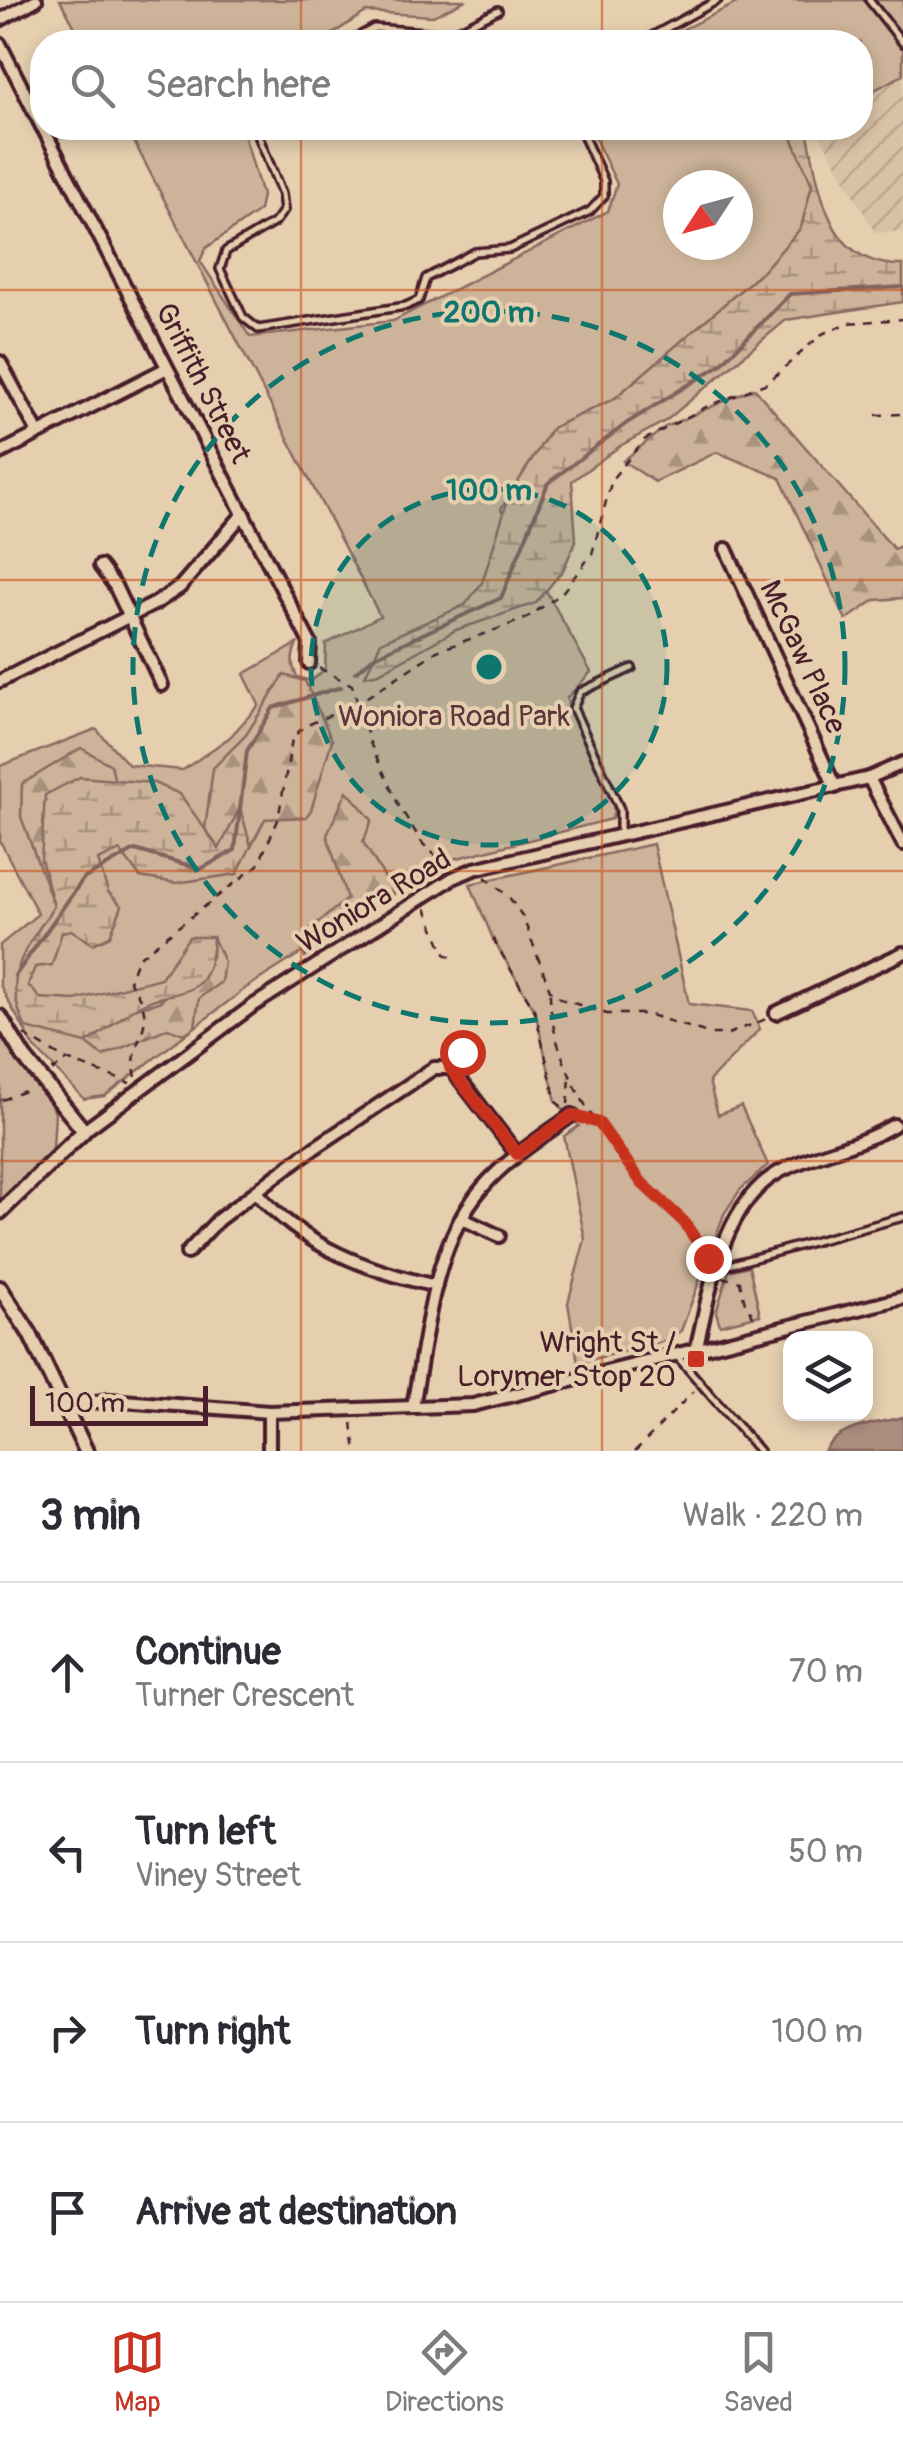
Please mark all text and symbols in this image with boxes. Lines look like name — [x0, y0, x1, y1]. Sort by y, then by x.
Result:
search box — [30, 30, 873, 140]
icon: search — [65, 58, 120, 113]
text: Search here — [145, 61, 331, 109]
north arrow — [663, 170, 753, 260]
text: 200 m — [444, 294, 534, 331]
street label: Griffith Street — [147, 297, 260, 470]
text: 100 m — [446, 472, 532, 509]
street label: McGaw Place — [751, 574, 855, 740]
centre of rings — [471, 649, 507, 685]
park label: Woniora Road Park — [338, 698, 571, 735]
street label: Woniora Road — [290, 841, 458, 961]
route start — [440, 1030, 486, 1076]
route end — [686, 1236, 732, 1282]
place label: Wright St / Lorymer Stop 20 — [457, 1324, 676, 1395]
map controls — [783, 1331, 873, 1421]
button: layers — [783, 1331, 873, 1421]
marker: Wright St / Lorymer Stop 20 — [685, 1348, 707, 1370]
scale bar — [30, 1381, 208, 1426]
text: 100 m — [45, 1386, 125, 1421]
text: 3 min — [40, 1490, 141, 1542]
text: Walk · 220 m — [683, 1496, 863, 1536]
text: Continue — [135, 1628, 281, 1676]
icon: ahead — [40, 1645, 95, 1700]
text: 70 m — [789, 1652, 863, 1692]
text: Turner Crescent — [135, 1676, 354, 1716]
text: Turn left — [135, 1808, 276, 1856]
icon: left — [40, 1825, 95, 1880]
text: 50 m — [788, 1832, 863, 1872]
text: Viney Street — [135, 1856, 301, 1896]
icon: right — [40, 2005, 95, 2060]
text: Turn right — [135, 2008, 290, 2056]
text: 100 m — [771, 2012, 863, 2052]
icon: arrive — [40, 2185, 95, 2240]
text: Arrive at destination — [135, 2188, 457, 2236]
tab: Map — [110, 2325, 165, 2420]
tab: Directions — [385, 2325, 504, 2420]
tab: Saved — [724, 2325, 793, 2420]

